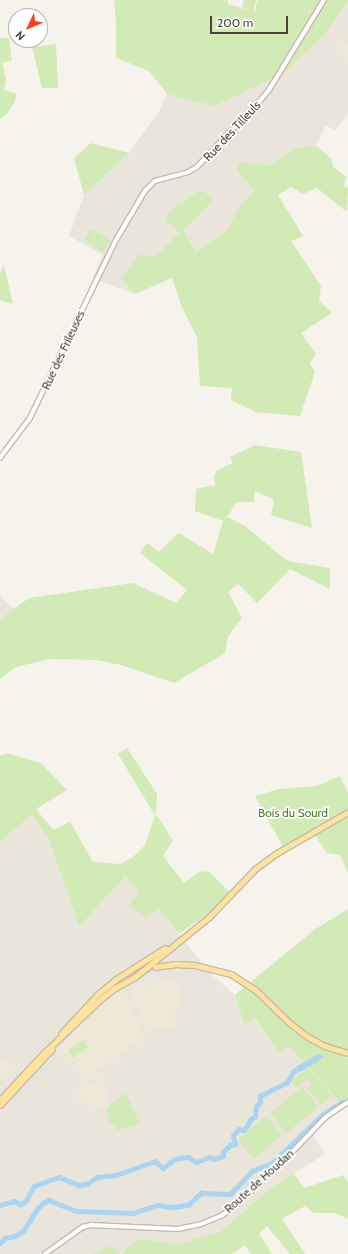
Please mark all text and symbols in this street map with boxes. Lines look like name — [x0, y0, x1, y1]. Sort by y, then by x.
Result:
north arrow — [8, 8, 48, 48]
scale bar — [212, 8, 290, 34]
text: 200 m — [217, 15, 253, 30]
text: N — [12, 28, 28, 43]
street label: Rue des Tilleuls — [200, 98, 264, 164]
street label: Rue des Frileuses — [38, 308, 88, 392]
park label: Bois du Sourd — [258, 806, 328, 820]
street label: Route de Houdan — [221, 1146, 297, 1216]

